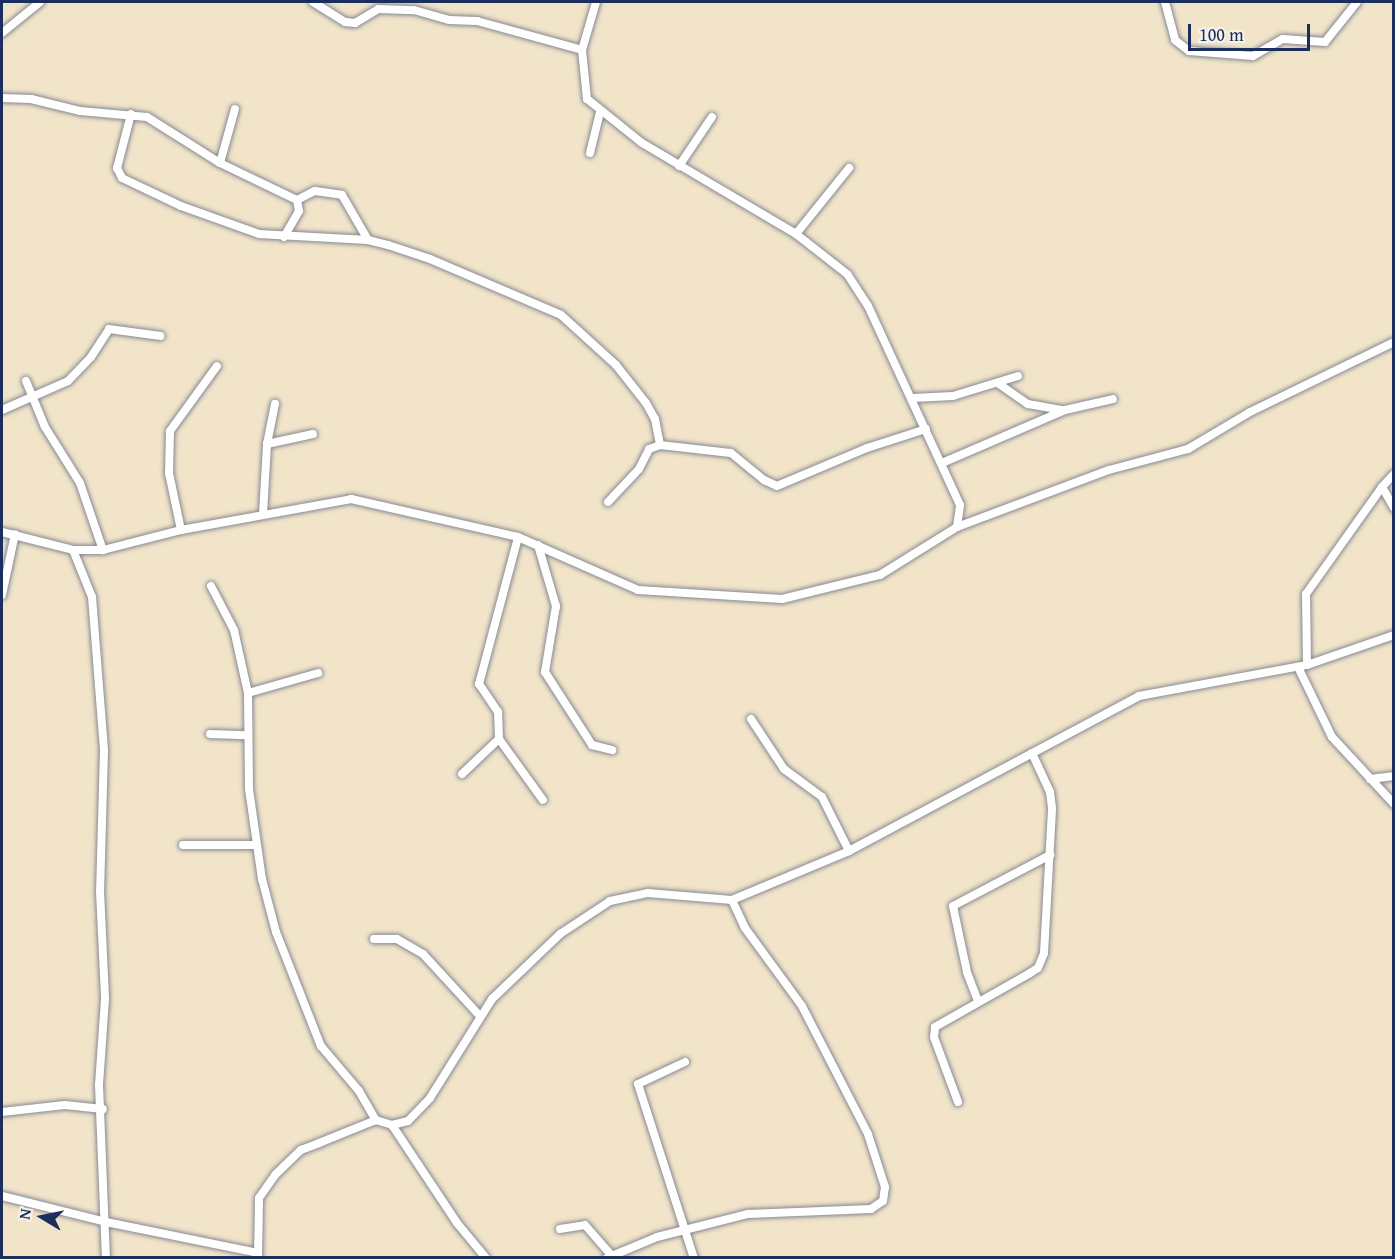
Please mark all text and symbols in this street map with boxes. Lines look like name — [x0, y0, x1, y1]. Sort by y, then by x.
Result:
scale bar — [1191, 12, 1312, 50]
text: 100 m — [1199, 21, 1244, 48]
north arrow — [12, 1187, 72, 1247]
text: N — [12, 1207, 37, 1221]

